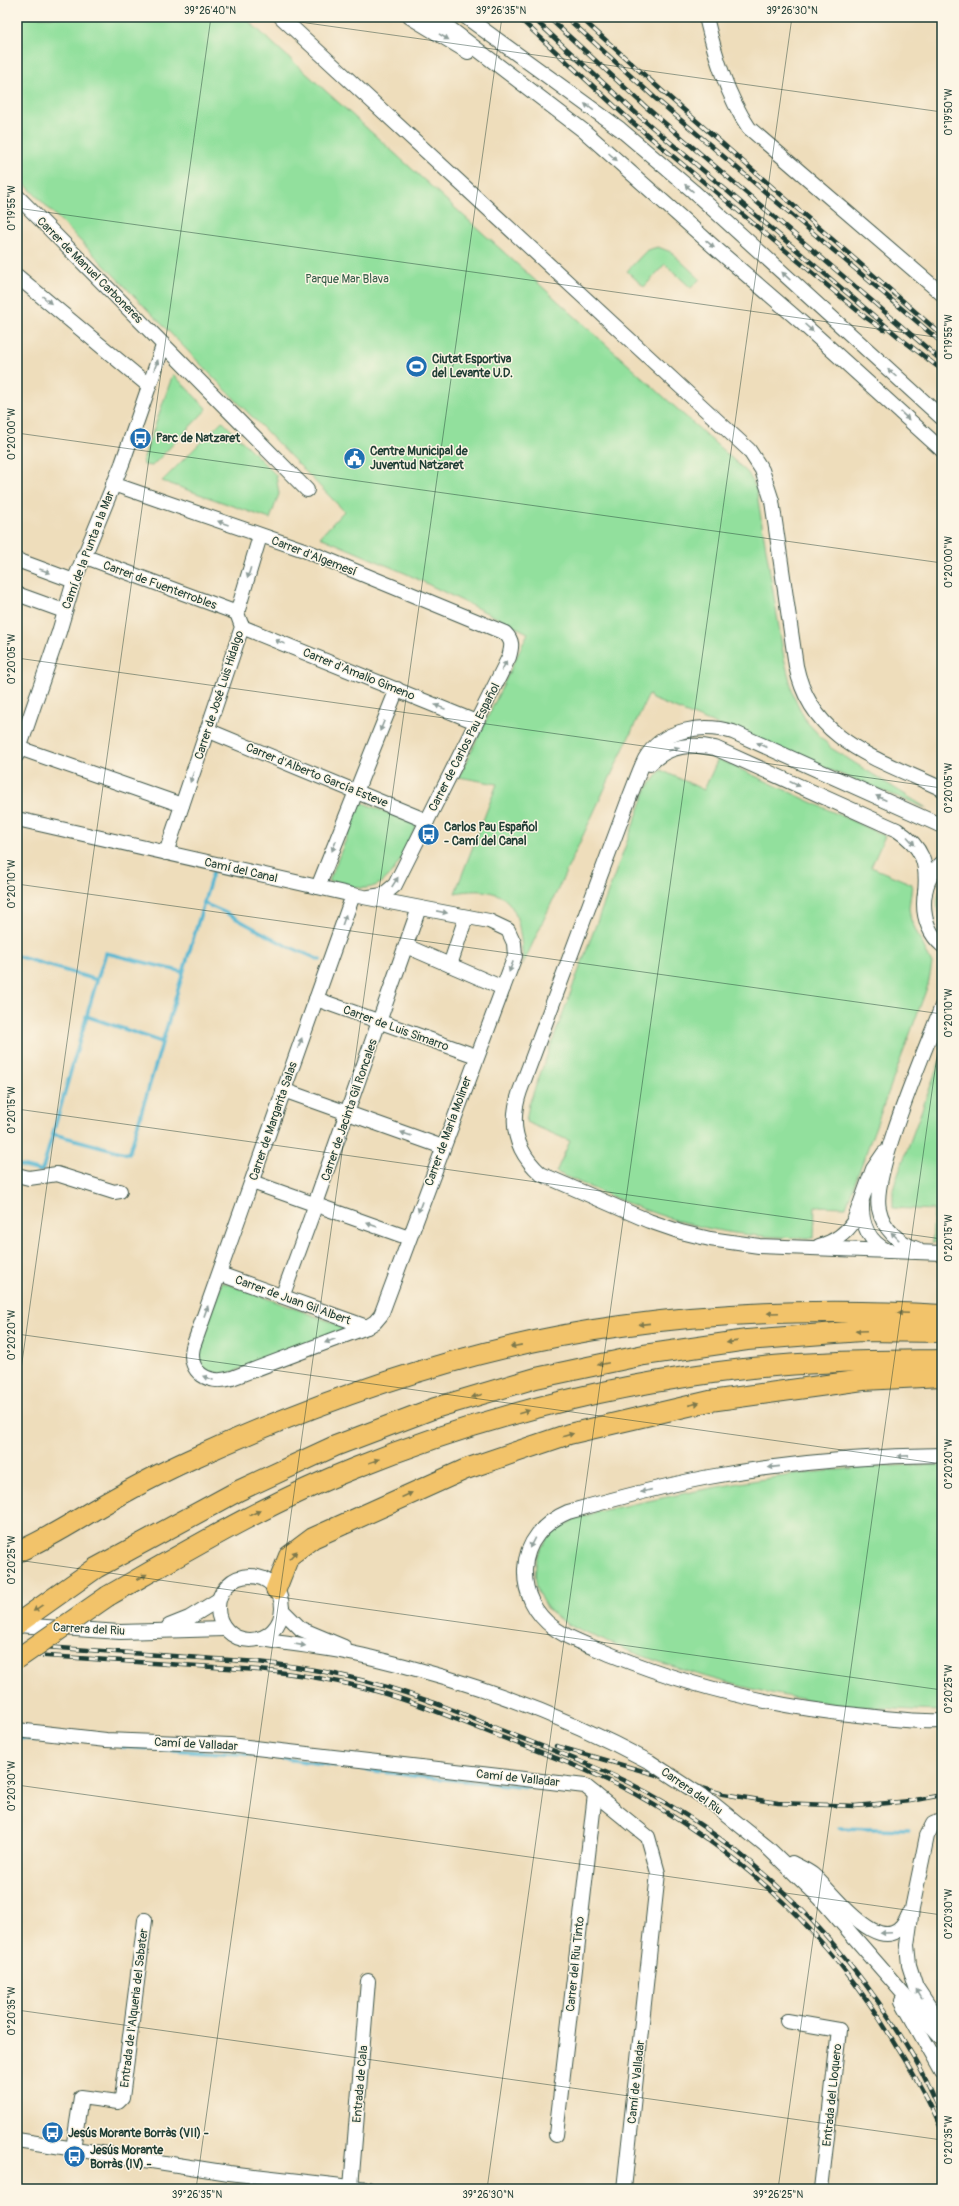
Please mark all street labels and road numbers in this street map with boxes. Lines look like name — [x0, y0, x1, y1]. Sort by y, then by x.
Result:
street label: Carrer de Manuel Carboneres — [33, 214, 146, 327]
street label: Camí de la Punta a la Mar — [59, 488, 118, 611]
street label: Carrer d'Algemesí — [269, 533, 359, 580]
street label: Carrer de Fuenterrobles — [101, 558, 219, 613]
street label: Carrer de José Luis Hidalgo — [192, 628, 248, 761]
street label: Carrer d'Amalio Gimeno — [300, 645, 418, 704]
street label: Carrer de Carlos Pau Español — [425, 680, 504, 814]
street label: Carrer d'Alberto García Esteve — [243, 740, 390, 811]
street label: Camí del Canal — [203, 855, 279, 886]
street label: Carrer de Luis Simarro — [341, 1002, 451, 1055]
street label: Carrer de Jacinta Gil Roncales — [318, 1037, 381, 1183]
street label: Carrer de Margarita Salas — [246, 1059, 301, 1183]
street label: Carrer de María Moliner — [422, 1074, 476, 1188]
street label: Carrer de Juan Gil Albert — [233, 1273, 353, 1328]
street label: Carrera del Riu — [53, 1620, 125, 1639]
street label: Camí de Valladar — [154, 1735, 239, 1754]
street label: Carrera del Riu — [658, 1765, 726, 1818]
street label: Camí de Valladar — [475, 1767, 561, 1790]
street label: Carrer del Riu Tinto — [563, 1915, 588, 2013]
street label: Entrada de l'Alqueria del Sabater — [117, 1927, 152, 2089]
street label: Camí de Valladar — [625, 2039, 648, 2125]
street label: Entrada del Lloquero — [820, 2042, 845, 2147]
street label: Entrada de Cala — [350, 2044, 371, 2123]

